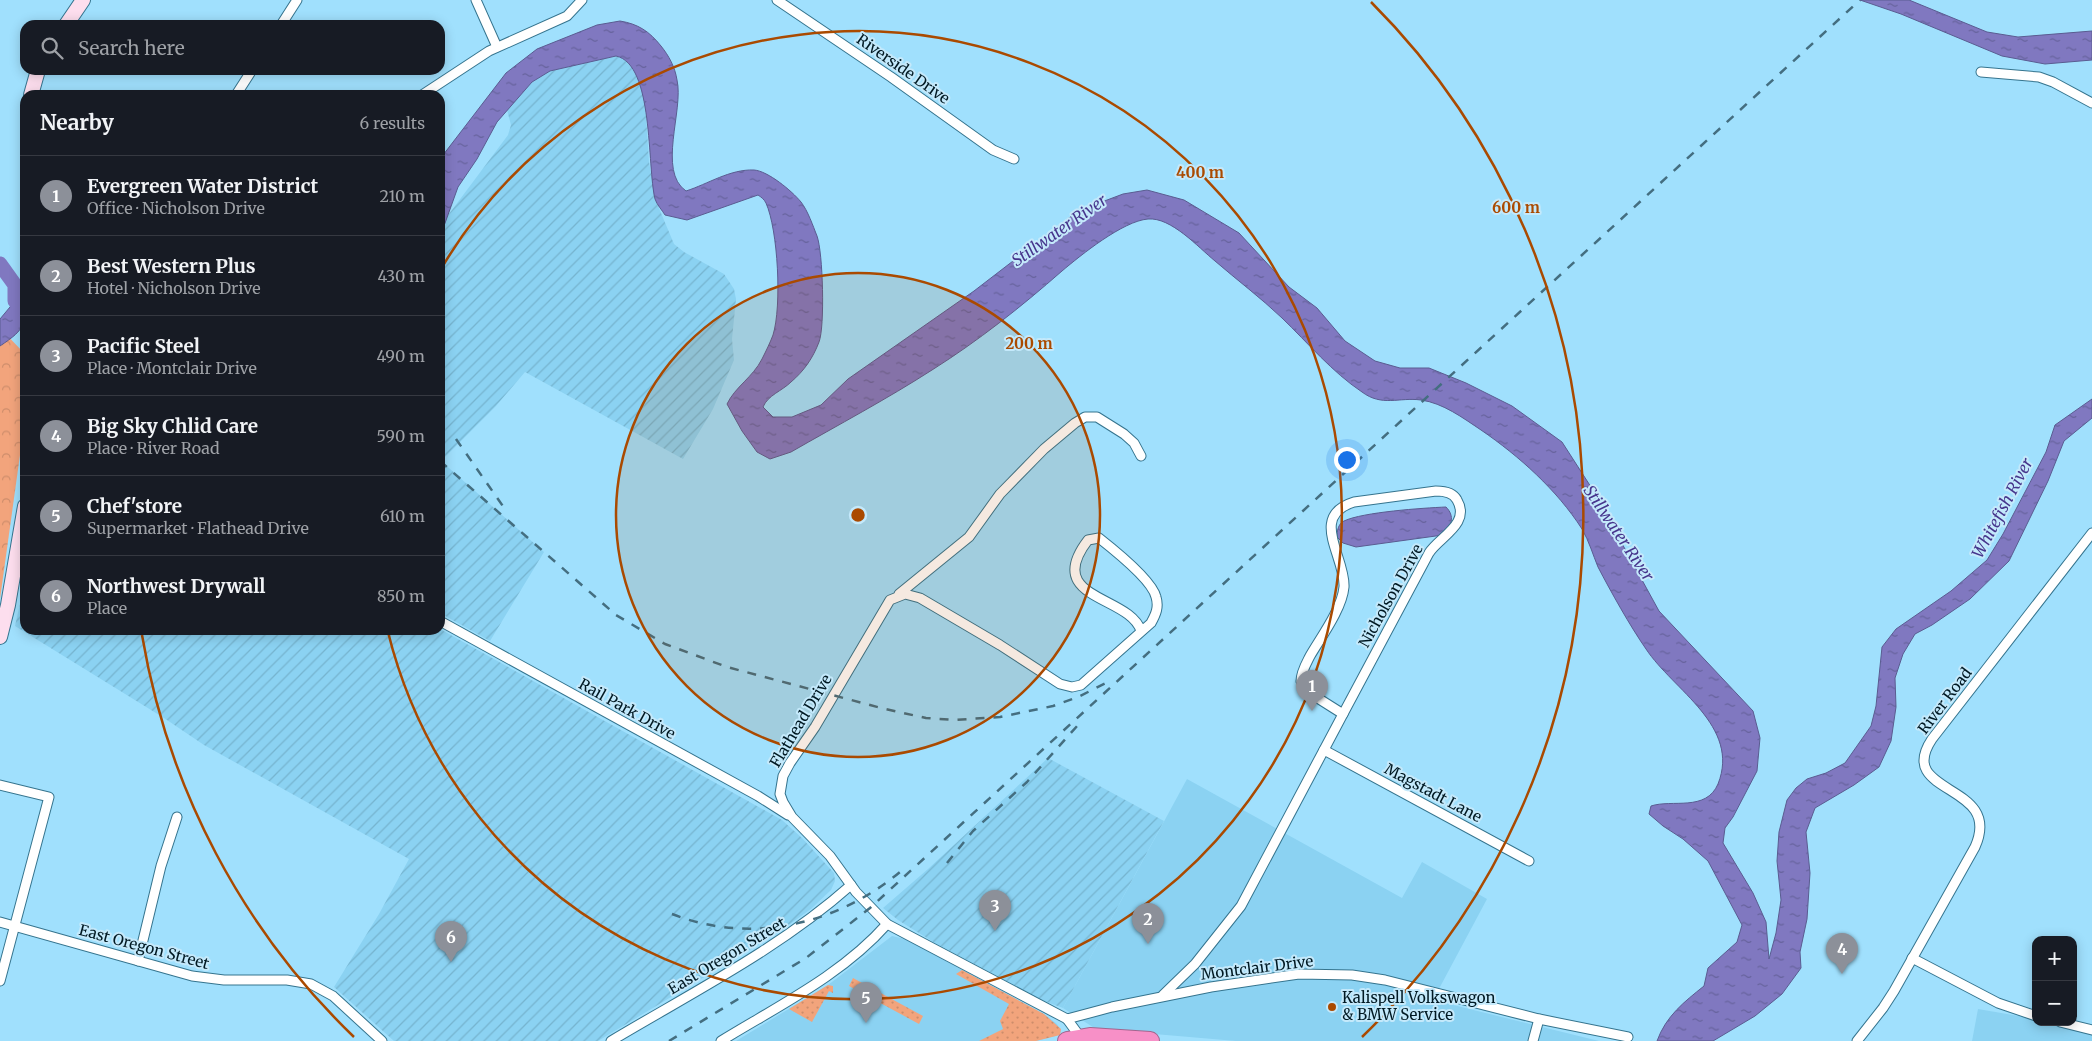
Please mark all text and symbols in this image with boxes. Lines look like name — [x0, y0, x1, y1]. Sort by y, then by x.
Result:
search box — [20, 20, 445, 75]
street label: Riverside Drive — [853, 29, 954, 108]
icon: search — [38, 34, 66, 62]
text: Search here — [78, 36, 185, 60]
text: Nearby — [40, 109, 114, 136]
text: 6 results — [360, 113, 425, 133]
text: 400 m — [1176, 163, 1224, 182]
text: Evergreen Water District — [87, 174, 318, 198]
text: 1 — [52, 186, 60, 206]
text: 210 m — [380, 186, 425, 206]
water label: Stillwater River — [1008, 190, 1111, 270]
text: Office · Nicholson Drive — [87, 198, 265, 218]
text: 600 m — [1492, 198, 1540, 217]
text: Best Western Plus — [87, 254, 256, 278]
text: 2 — [51, 266, 61, 286]
text: 430 m — [378, 266, 425, 286]
text: Hotel · Nicholson Drive — [87, 278, 261, 298]
text: Pacific Steel — [87, 334, 200, 358]
text: 200 m — [1005, 334, 1053, 353]
text: 3 — [51, 346, 61, 366]
text: 490 m — [376, 346, 425, 366]
text: Place · Montclair Drive — [87, 358, 257, 378]
text: Big Sky Chlid Care — [87, 414, 258, 438]
text: 4 — [51, 426, 61, 446]
text: 590 m — [376, 426, 425, 446]
text: Place · River Road — [87, 438, 220, 458]
your location — [1334, 447, 1360, 473]
water label: Whitefish River — [1967, 454, 2037, 561]
water label: Stillwater River — [1580, 481, 1659, 585]
text: Chef'store — [87, 494, 182, 518]
text: 5 — [51, 506, 61, 526]
text: 610 m — [380, 506, 425, 526]
centre of rings — [849, 506, 867, 524]
text: Supermarket · Flathead Drive — [87, 518, 309, 538]
street label: Nicholson Drive — [1354, 541, 1427, 651]
text: Northwest Drywall — [87, 574, 266, 598]
text: 6 — [51, 586, 61, 606]
text: 850 m — [377, 586, 425, 606]
text: Place — [87, 598, 127, 618]
street label: River Road — [1914, 664, 1976, 738]
pin: 1 — [1296, 670, 1328, 711]
street label: Flathead Drive — [765, 671, 836, 771]
street label: Rail Park Drive — [576, 674, 679, 743]
street label: Magstadt Lane — [1381, 759, 1485, 826]
pin: 3 — [979, 890, 1011, 931]
pin: 2 — [1132, 903, 1164, 944]
street label: East Oregon Street — [664, 913, 789, 998]
street label: East Oregon Street — [77, 920, 211, 973]
pin: 6 — [435, 921, 467, 962]
pin: 4 — [1826, 933, 1858, 974]
map controls — [2032, 936, 2077, 1026]
button: + — [2032, 936, 2077, 981]
street label: Montclair Drive — [1200, 951, 1314, 984]
button: − — [2032, 981, 2077, 1026]
pin: 5 — [850, 982, 882, 1023]
place label: Kalispell Volkswagon & BMW Service — [1342, 988, 1495, 1024]
marker: Kalispell Volkswagon & BMW Service — [1326, 1001, 1338, 1013]

